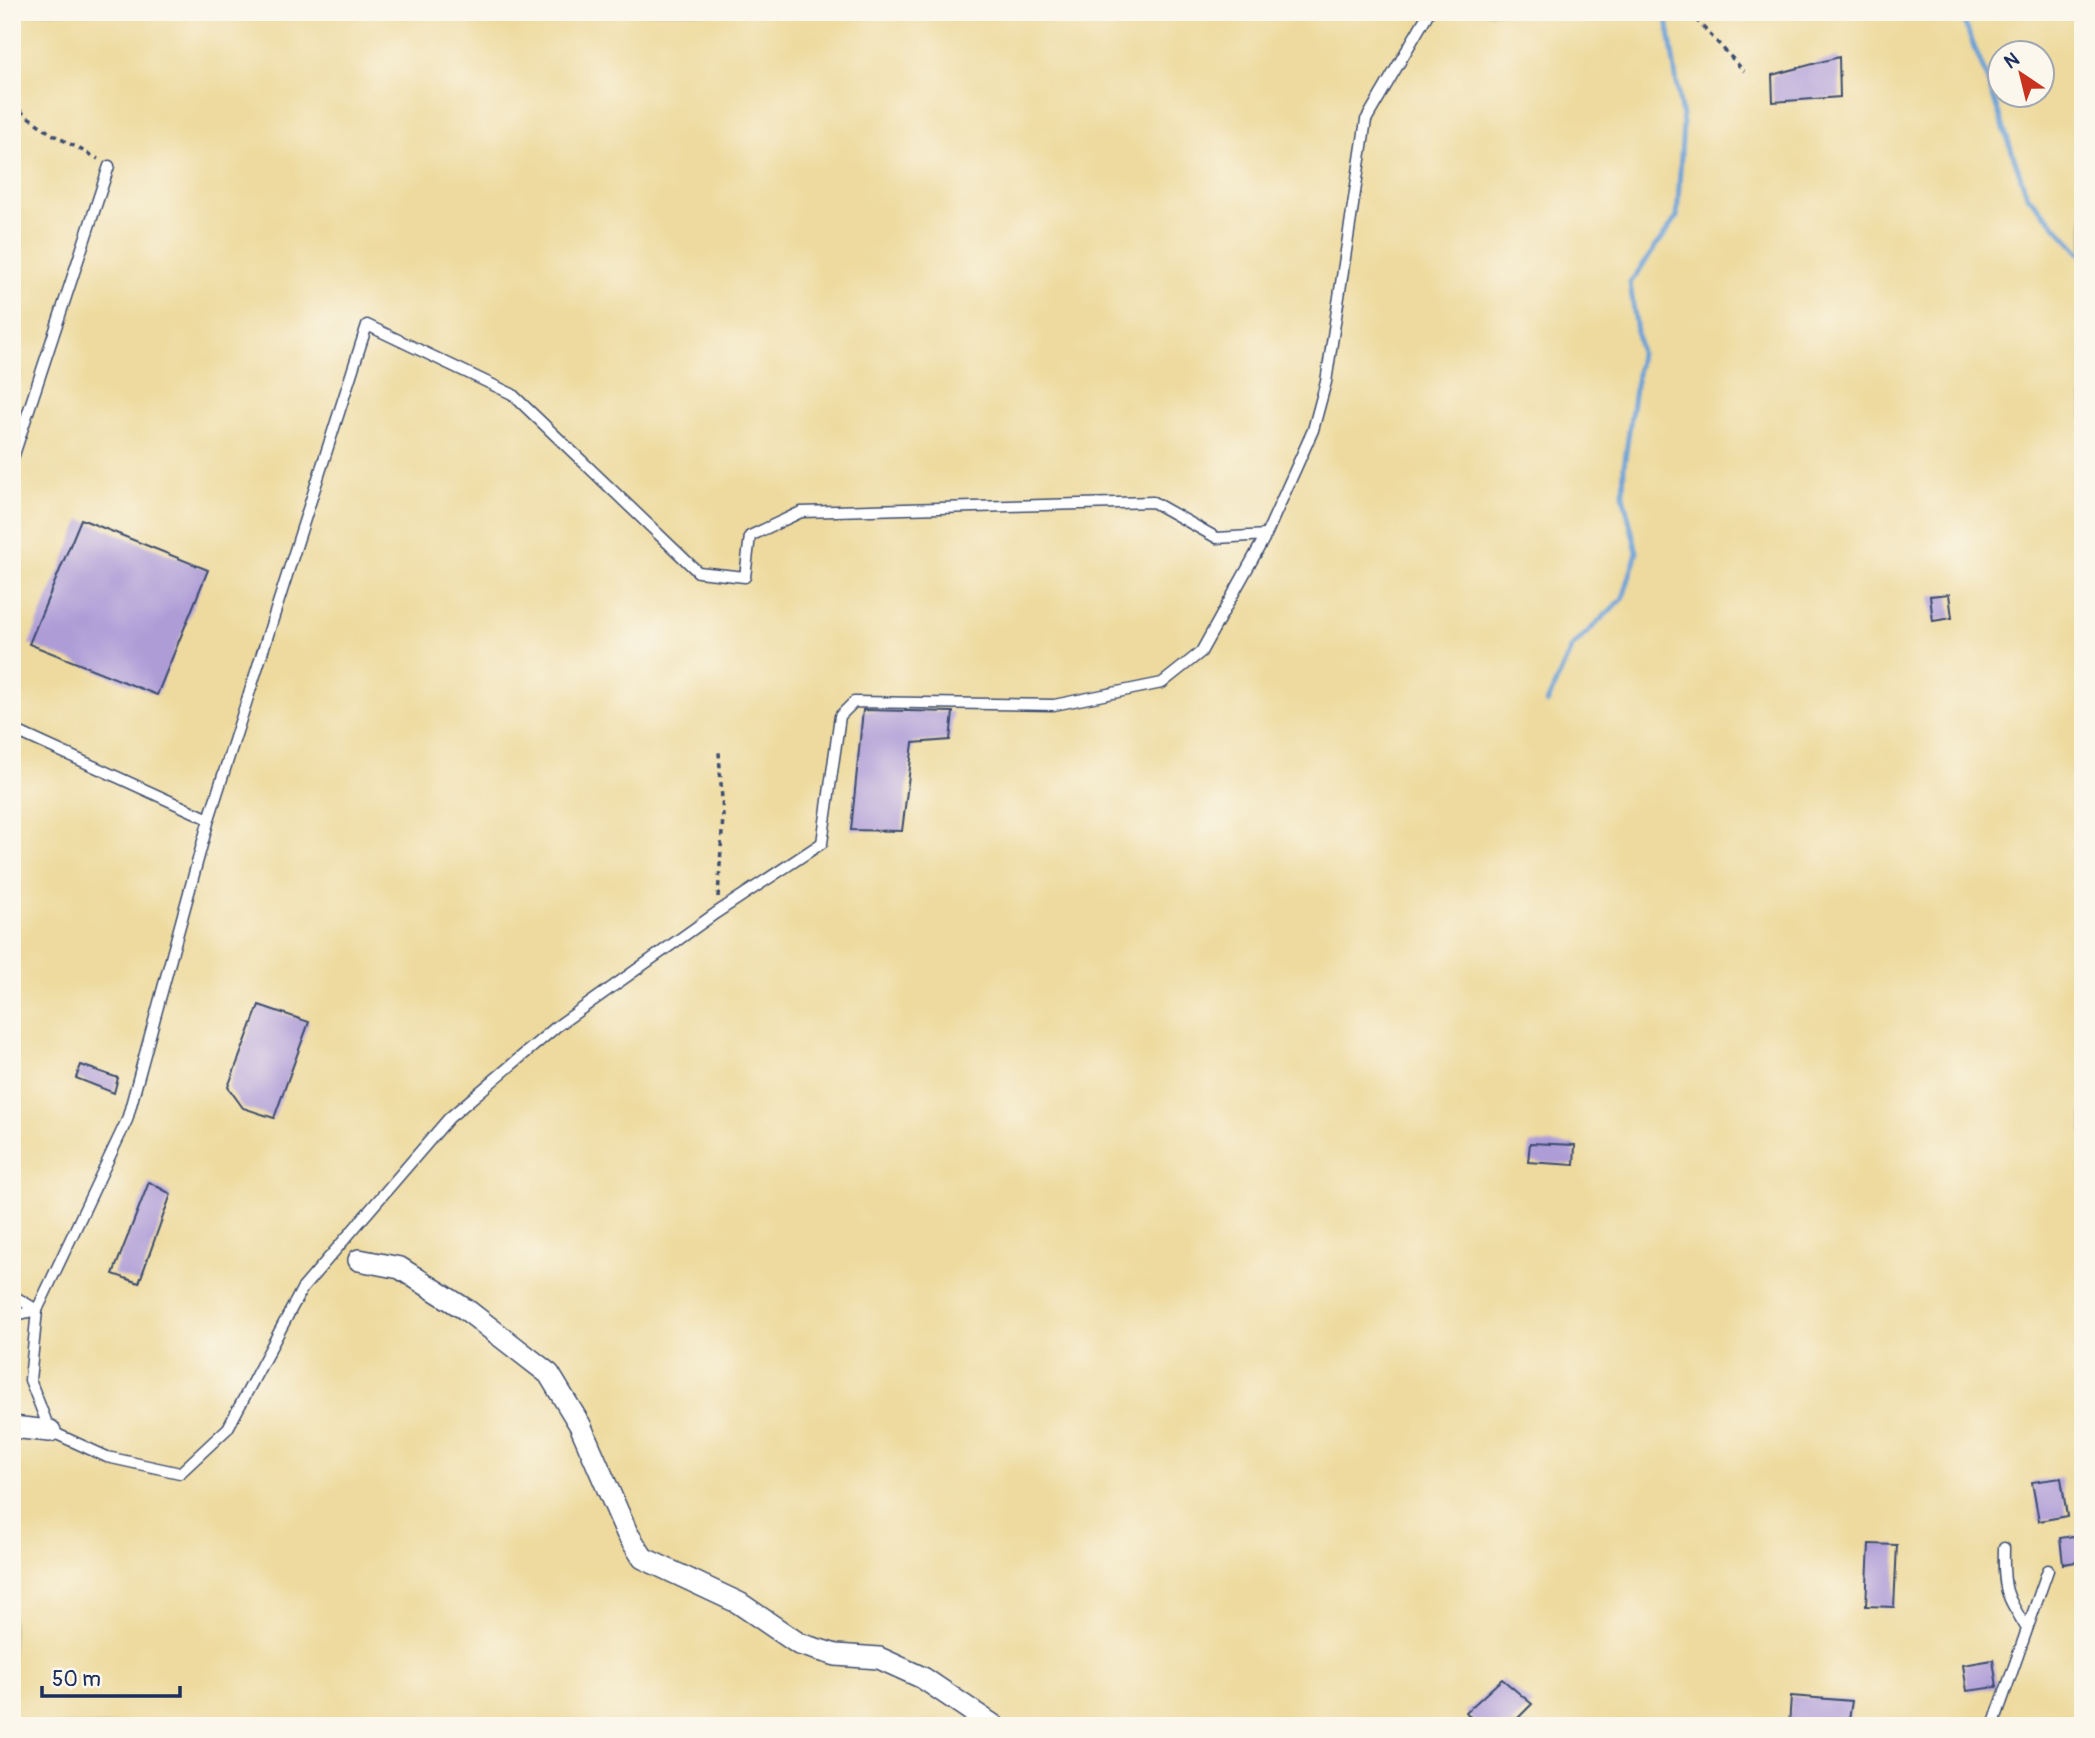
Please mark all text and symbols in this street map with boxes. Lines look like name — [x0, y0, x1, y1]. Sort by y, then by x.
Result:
north arrow — [1986, 38, 2056, 108]
text: N — [2000, 47, 2024, 74]
scale bar — [42, 1654, 180, 1698]
text: 50 m — [52, 1666, 101, 1693]

